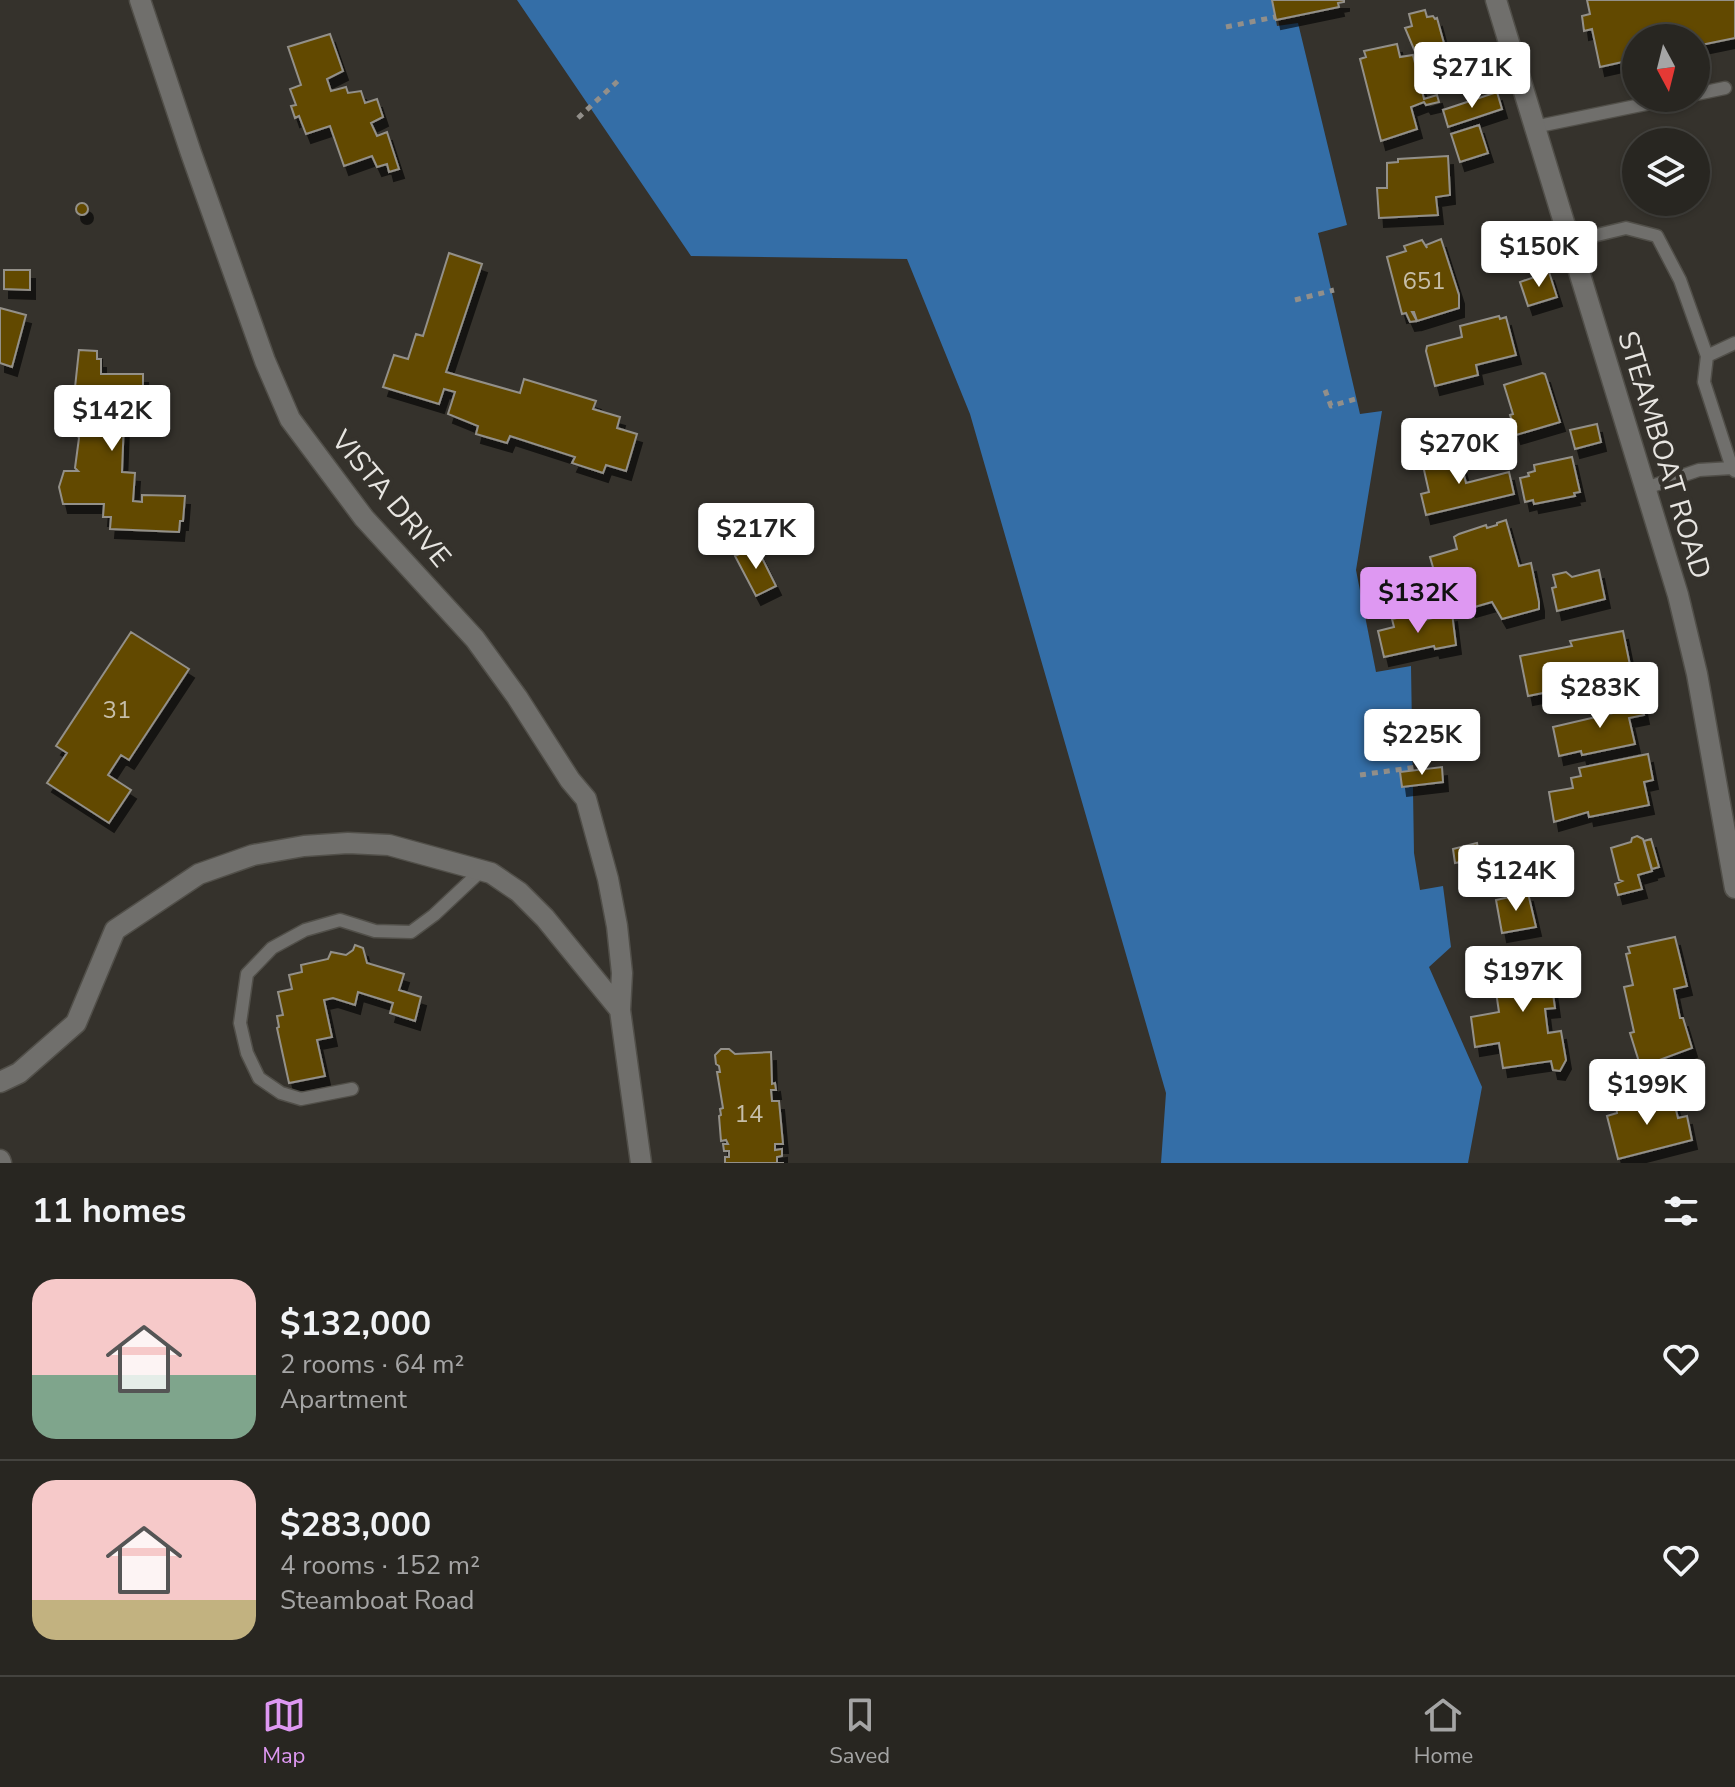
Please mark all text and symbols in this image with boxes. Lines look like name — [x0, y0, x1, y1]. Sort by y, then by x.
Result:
north arrow — [1622, 24, 1710, 112]
map controls — [1622, 24, 1710, 216]
pin: $271K — [1416, 42, 1528, 110]
text: $271K — [1432, 50, 1512, 85]
button: layers — [1622, 128, 1710, 216]
pin: $150K — [1483, 221, 1595, 289]
text: $150K — [1499, 229, 1579, 264]
house number: 651 — [1402, 265, 1446, 297]
street label: STEAMBOAT ROAD — [1608, 326, 1720, 584]
pin: $142K — [56, 385, 168, 453]
text: $142K — [72, 393, 152, 428]
pin: $270K — [1403, 418, 1515, 486]
street label: VISTA DRIVE — [322, 422, 460, 576]
text: $270K — [1419, 426, 1499, 461]
pin: $217K — [700, 503, 812, 571]
text: $217K — [716, 511, 796, 546]
pin: $132K — [1362, 567, 1474, 635]
text: $132K — [1378, 575, 1458, 610]
pin: $283K — [1544, 662, 1656, 730]
text: $283K — [1560, 670, 1640, 705]
house number: 31 — [103, 694, 131, 726]
pin: $225K — [1366, 709, 1478, 777]
text: $225K — [1382, 717, 1462, 752]
pin: $124K — [1460, 845, 1572, 913]
text: $124K — [1476, 853, 1556, 888]
pin: $197K — [1467, 946, 1579, 1014]
text: $197K — [1483, 954, 1563, 989]
pin: $199K — [1591, 1059, 1703, 1127]
text: $199K — [1607, 1067, 1687, 1102]
house number: 14 — [735, 1098, 763, 1130]
text: 11 homes — [32, 1188, 186, 1234]
icon: filters — [1659, 1189, 1703, 1233]
text: $132,000 — [280, 1301, 431, 1347]
icon: home — [96, 1311, 192, 1407]
icon: heart — [1659, 1337, 1703, 1381]
text: 2 rooms · 64 m² — [280, 1347, 464, 1382]
text: Apartment — [280, 1382, 407, 1417]
text: $283,000 — [280, 1502, 431, 1548]
icon: home — [96, 1512, 192, 1608]
icon: heart — [1659, 1538, 1703, 1582]
text: 4 rooms · 152 m² — [280, 1548, 480, 1583]
text: Steamboat Road — [280, 1583, 474, 1618]
tab: Map — [262, 1693, 306, 1771]
tab: Saved — [829, 1693, 890, 1771]
tab: Home — [1414, 1693, 1473, 1771]

